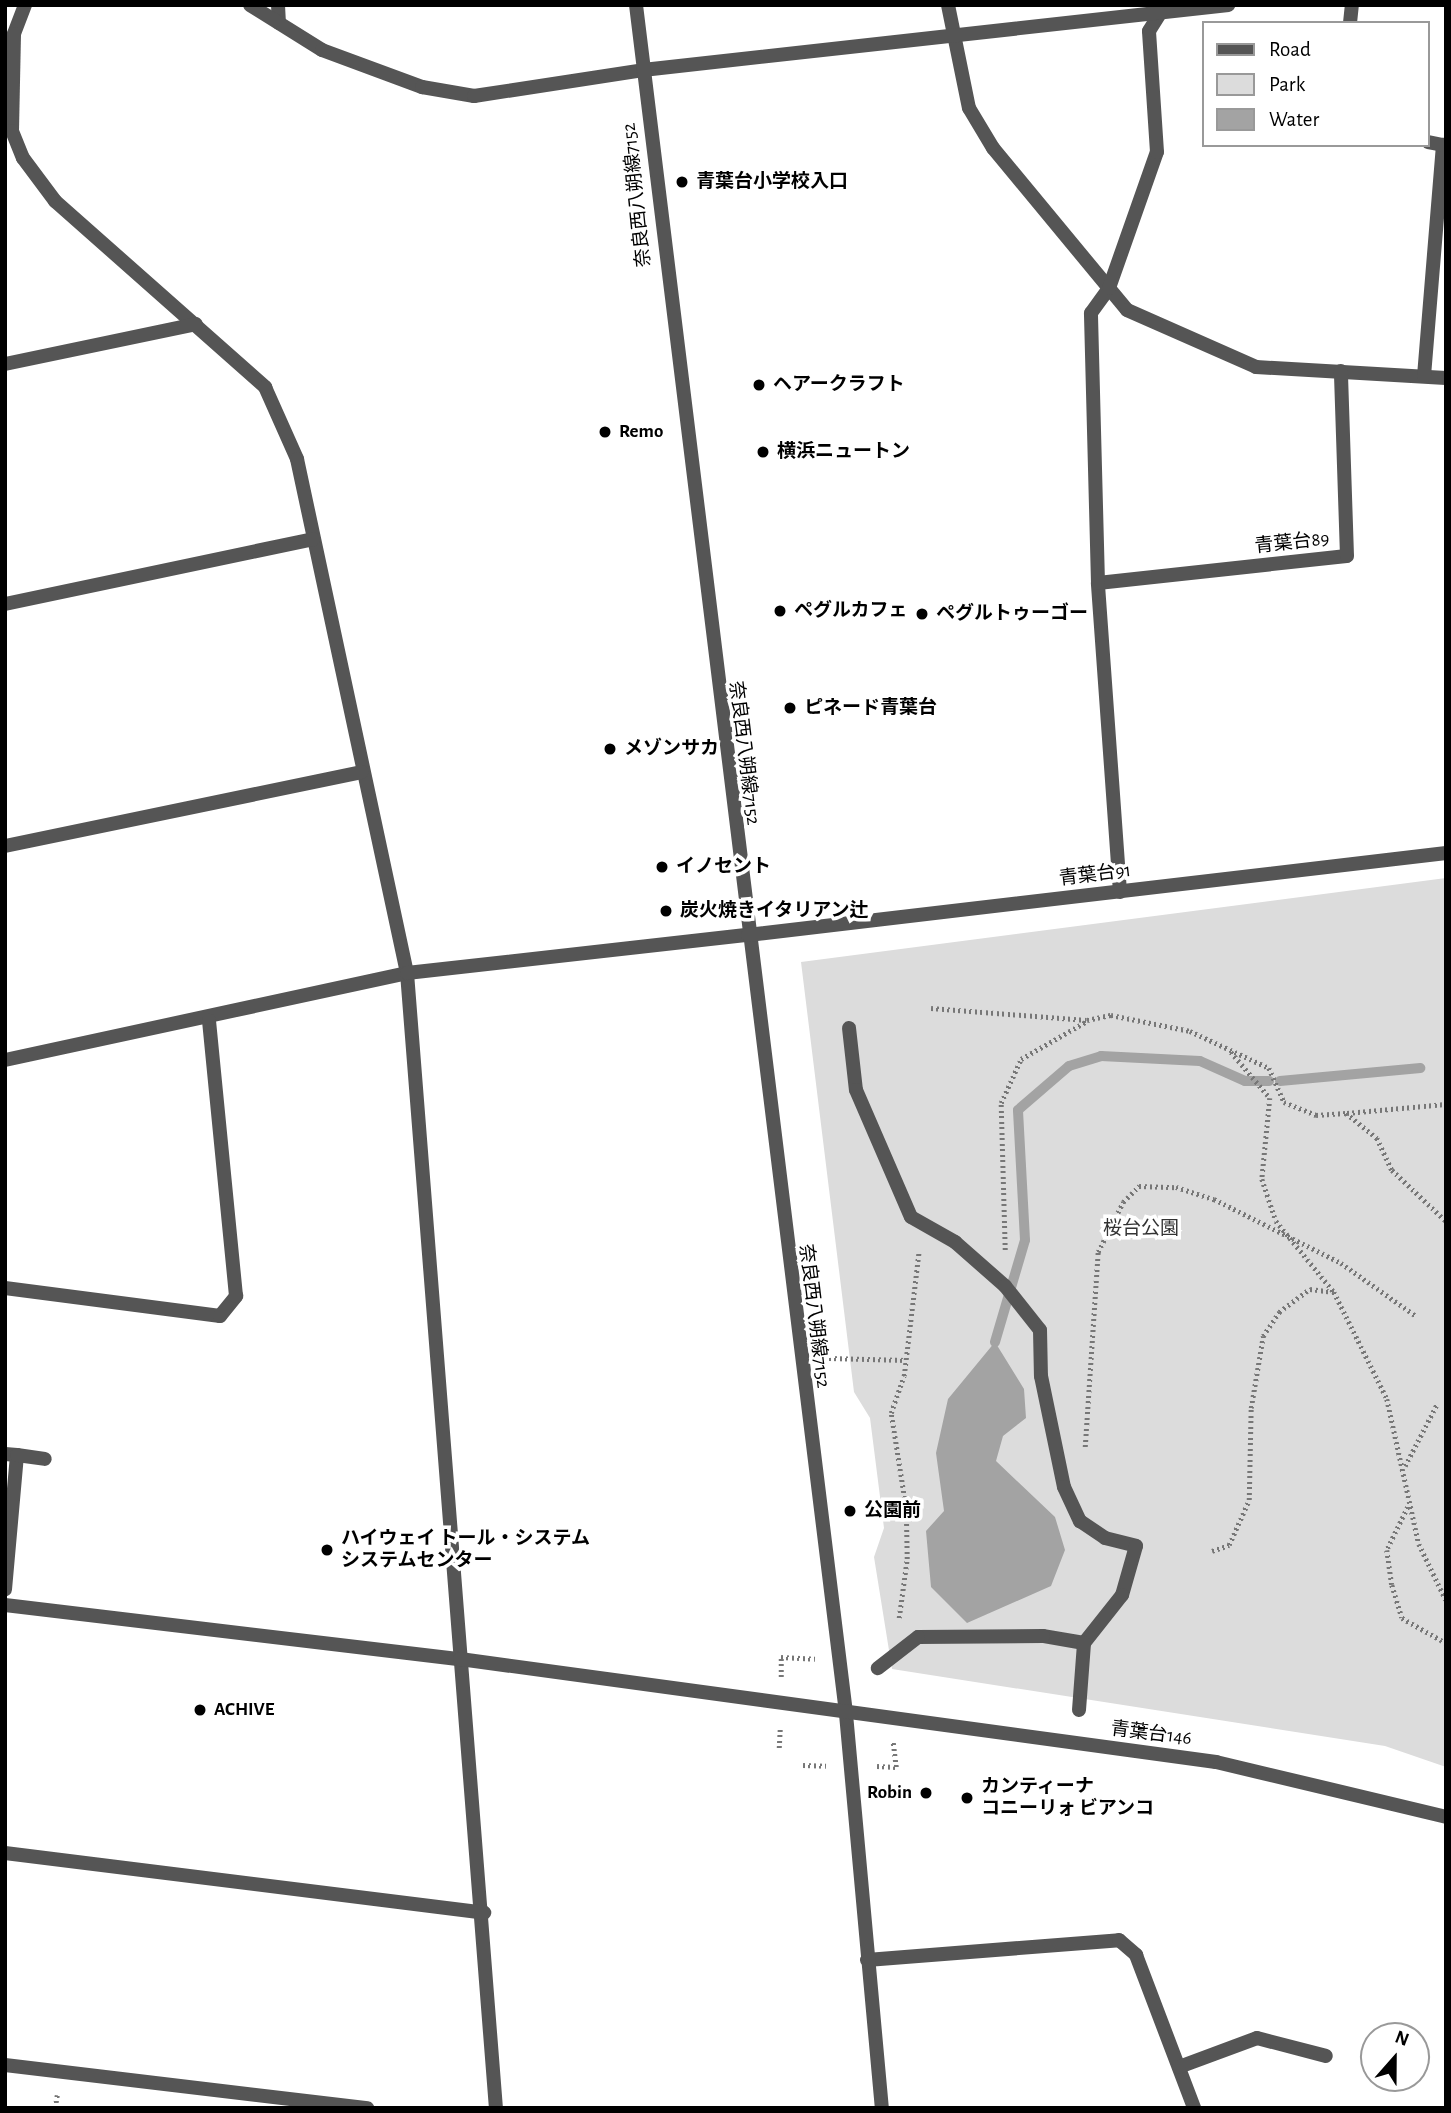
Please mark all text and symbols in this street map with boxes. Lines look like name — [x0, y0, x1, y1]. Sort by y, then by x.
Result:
legend — [1202, 21, 1430, 147]
text: Road — [1269, 39, 1311, 60]
text: Park — [1269, 74, 1305, 95]
text: Water — [1269, 109, 1319, 130]
street label: 奈良西八朔線7152 — [618, 122, 656, 268]
place label: 青葉台小学校入口 — [696, 171, 848, 193]
marker: 青葉台小学校入口 — [674, 174, 690, 190]
place label: ヘアークラフト — [773, 374, 905, 396]
marker: ヘアークラフト — [751, 377, 767, 393]
place label: Remo — [619, 421, 663, 443]
marker: Remo — [597, 424, 613, 440]
place label: 横浜ニュートン — [777, 441, 910, 463]
marker: 横浜ニュートン — [755, 444, 771, 460]
street label: 青葉台89 — [1254, 528, 1330, 558]
place label: ペグルカフェ — [794, 600, 908, 622]
marker: ペグルカフェ — [772, 603, 788, 619]
place label: ペグルトゥーゴー — [936, 603, 1088, 625]
marker: ペグルトゥーゴー — [914, 606, 930, 622]
street label: 奈良西八朔線7152 — [724, 680, 764, 826]
place label: ピネード青葉台 — [804, 697, 937, 719]
marker: ピネード青葉台 — [782, 700, 798, 716]
place label: メゾンサカ — [624, 738, 719, 760]
marker: メゾンサカ — [602, 741, 618, 757]
place label: イノセント — [676, 856, 771, 878]
marker: イノセント — [654, 859, 670, 875]
street label: 青葉台91 — [1058, 859, 1132, 891]
place label: 炭火焼きイタリアン辻 — [680, 900, 870, 922]
marker: 炭火焼きイタリアン辻 — [658, 903, 674, 919]
park label: 桜台公園 — [1103, 1218, 1179, 1240]
street label: 奈良西八朔線7152 — [794, 1243, 834, 1389]
place label: 公園前 — [864, 1500, 921, 1522]
marker: 公園前 — [842, 1503, 858, 1519]
place label: ハイウェイ トール・システム システムセンター — [341, 1528, 591, 1572]
marker: ハイウェイ トール・システム システムセンター — [319, 1542, 335, 1558]
place label: ACHIVE — [214, 1699, 274, 1721]
marker: ACHIVE — [192, 1702, 208, 1718]
street label: 青葉台146 — [1109, 1718, 1193, 1750]
place label: カンティーナ コニーリォ ビアンコ — [981, 1776, 1155, 1820]
place label: Robin — [867, 1782, 912, 1804]
marker: Robin — [918, 1785, 934, 1801]
marker: カンティーナ コニーリォ ビアンコ — [959, 1790, 975, 1806]
north arrow — [1360, 2022, 1430, 2092]
text: N — [1392, 2028, 1412, 2050]

